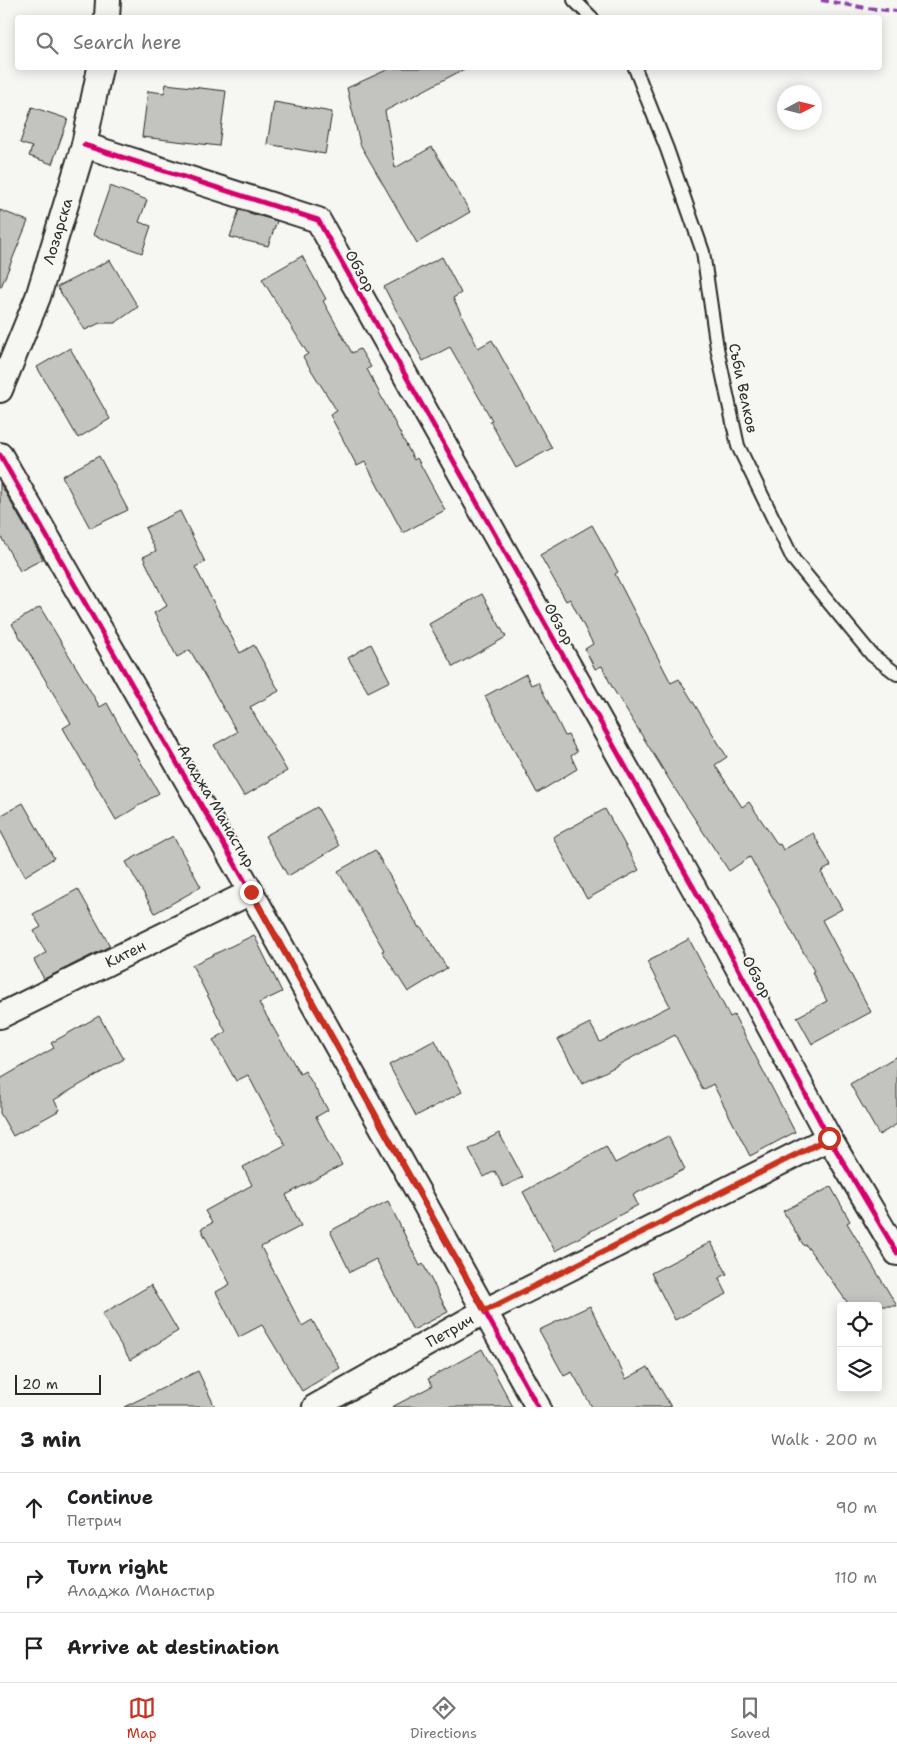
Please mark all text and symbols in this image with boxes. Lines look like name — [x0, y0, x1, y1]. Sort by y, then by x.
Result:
search box — [15, 15, 882, 70]
icon: search — [33, 29, 61, 57]
text: Search here — [73, 30, 182, 55]
north arrow — [777, 85, 822, 130]
street label: Лозарска — [38, 195, 78, 267]
street label: Обзор — [340, 246, 380, 296]
street label: Съби Велков — [724, 341, 762, 435]
street label: Обзор — [539, 599, 579, 649]
street label: Аладжа Манастир — [173, 741, 259, 871]
route end — [240, 881, 263, 904]
street label: Китен — [102, 936, 149, 972]
street label: Обзор — [738, 952, 776, 1002]
route start — [818, 1127, 841, 1150]
map controls — [837, 1302, 882, 1392]
button: locate — [837, 1302, 882, 1347]
street label: Петрич — [423, 1309, 477, 1352]
button: layers — [837, 1347, 882, 1392]
scale bar — [15, 1372, 101, 1395]
text: 20 m — [22, 1375, 58, 1393]
text: 3 min — [20, 1426, 81, 1454]
text: Walk · 200 m — [771, 1429, 877, 1450]
text: Continue — [67, 1485, 153, 1510]
icon: ahead — [20, 1494, 48, 1522]
text: 90 m — [836, 1497, 877, 1518]
text: Петрич — [67, 1510, 122, 1531]
text: Turn right — [67, 1555, 168, 1580]
icon: right — [20, 1564, 48, 1592]
text: 110 m — [834, 1567, 877, 1588]
text: Аладжа Манастир — [67, 1580, 215, 1601]
icon: arrive — [20, 1634, 48, 1662]
text: Arrive at destination — [67, 1635, 279, 1660]
tab: Map — [127, 1694, 157, 1742]
tab: Directions — [410, 1694, 477, 1742]
tab: Saved — [731, 1694, 770, 1742]

